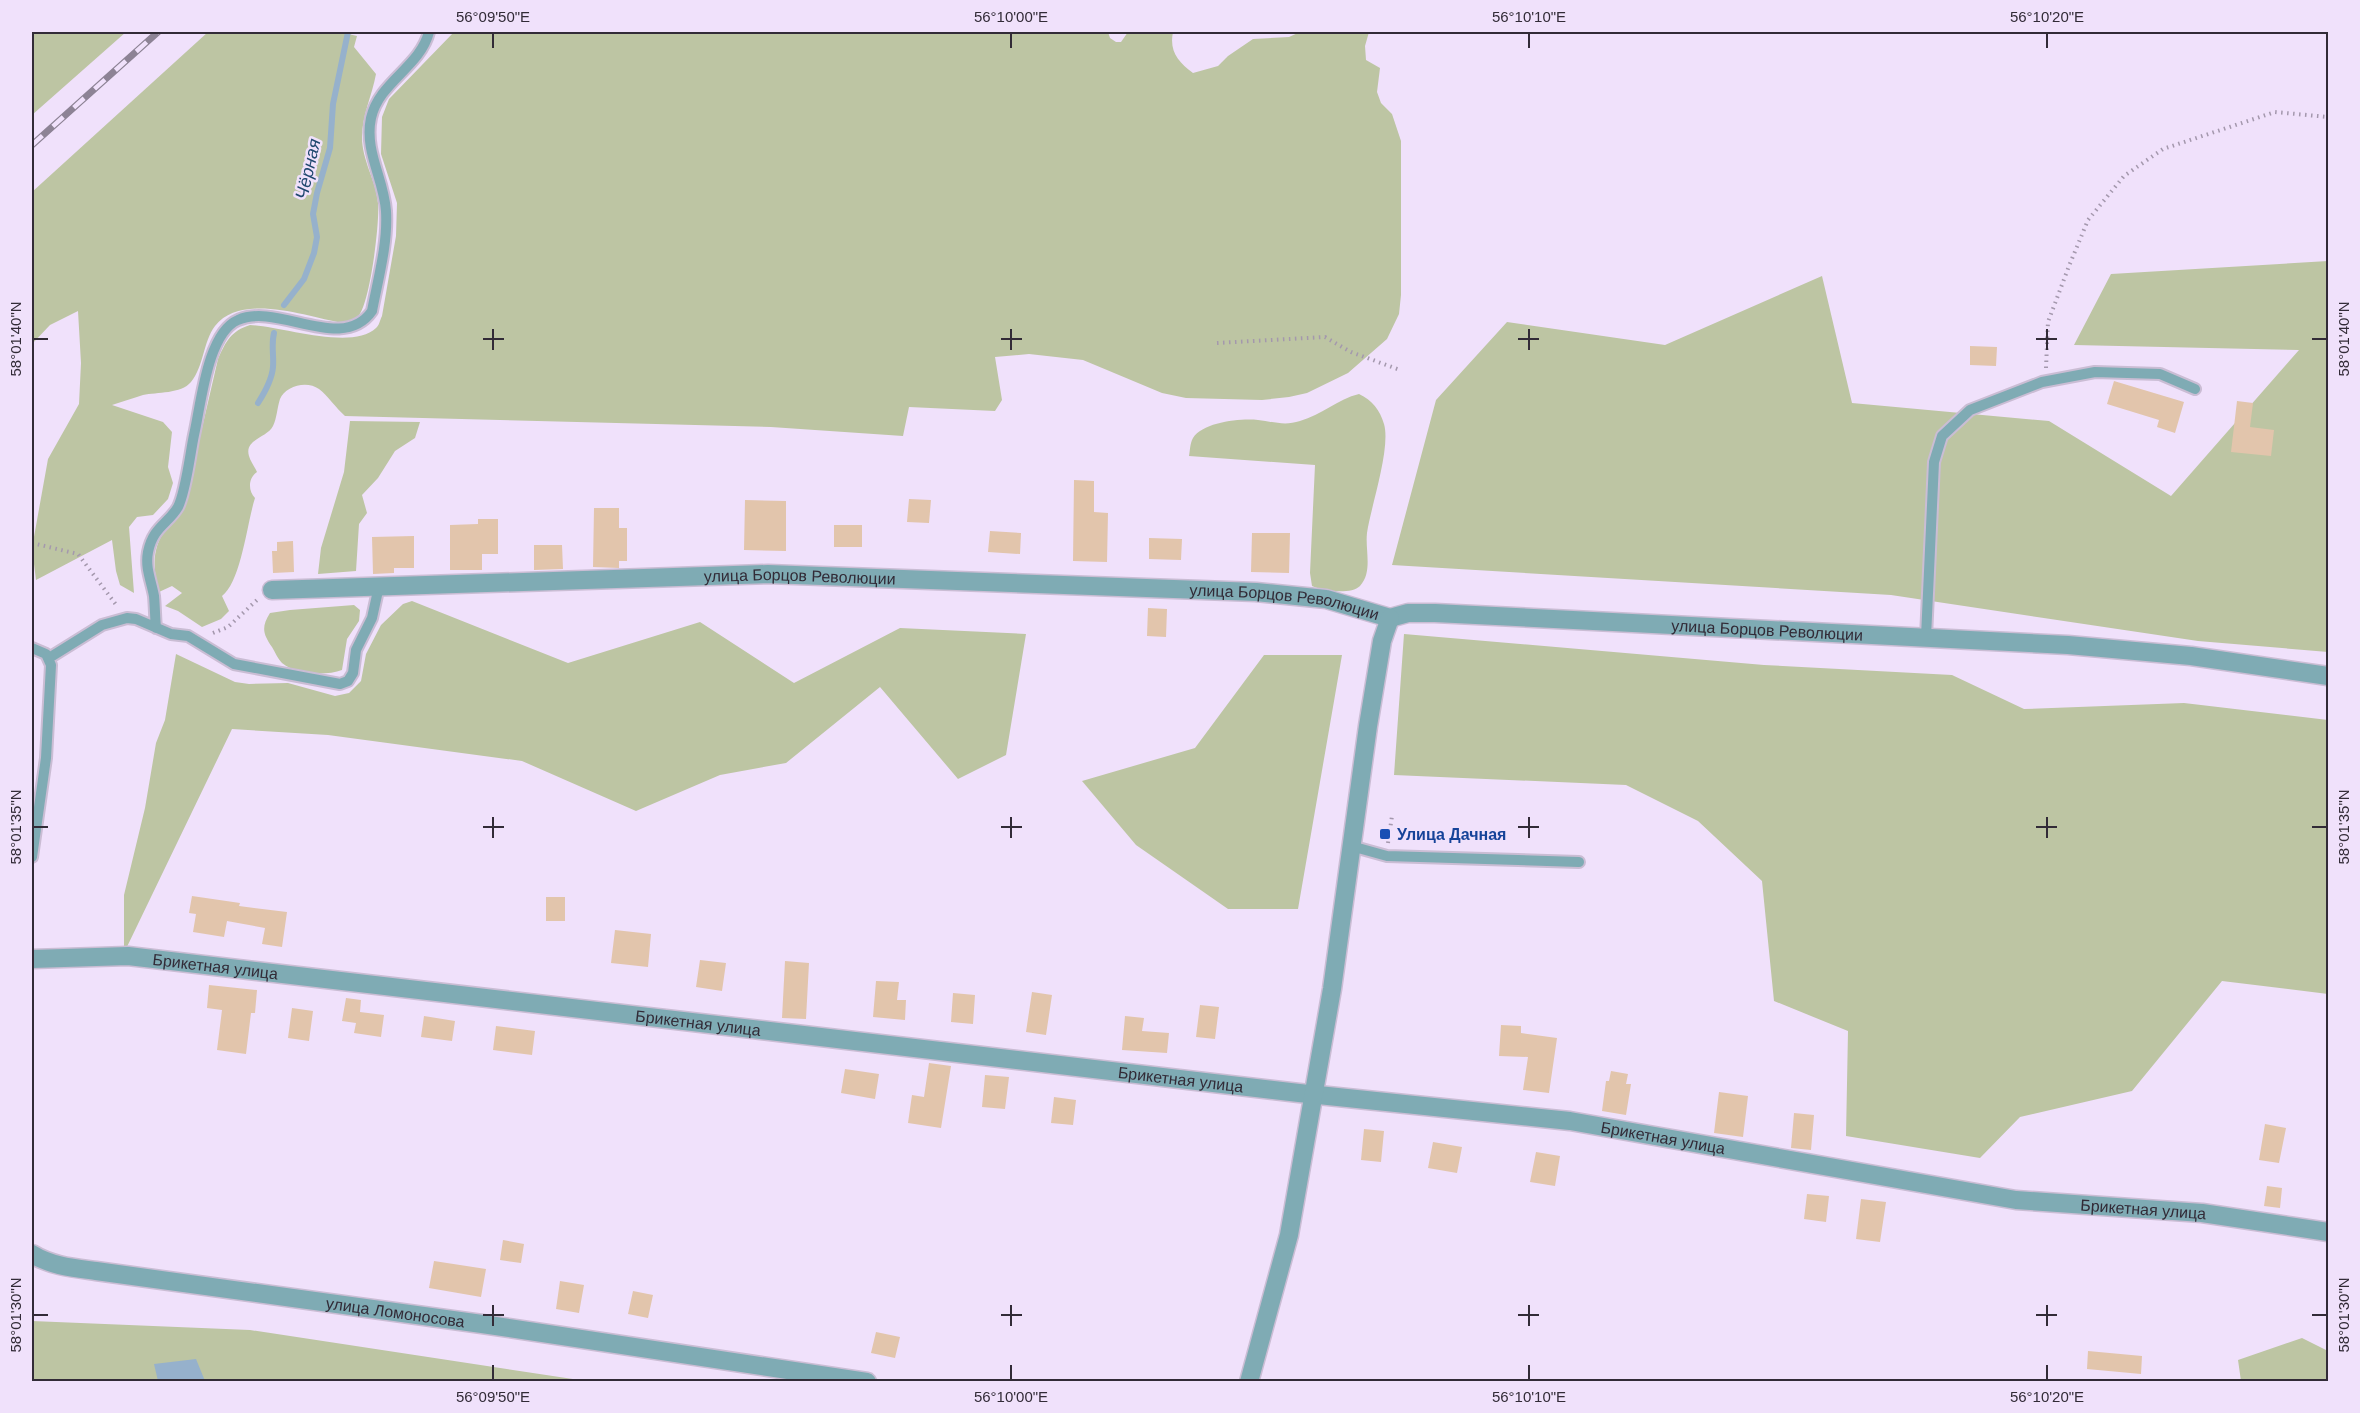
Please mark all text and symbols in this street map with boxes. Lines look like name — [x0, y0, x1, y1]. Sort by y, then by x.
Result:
text: 56°09'50"E — [456, 8, 530, 25]
text: 56°10'00"E — [974, 8, 1048, 25]
text: 56°10'10"E — [1492, 8, 1566, 25]
text: 56°10'20"E — [2010, 8, 2084, 25]
water label: Чёрная — [291, 136, 325, 201]
text: 58°01'40"N — [7, 301, 24, 377]
text: 58°01'40"N — [2335, 301, 2352, 377]
street label: улица Борцов Революции — [704, 566, 896, 588]
street label: улица Борцов Революции — [1189, 582, 1381, 623]
street label: улица Борцов Революции — [1671, 617, 1863, 644]
text: 58°01'35"N — [7, 789, 24, 865]
text: 58°01'35"N — [2335, 789, 2352, 865]
place label: Улица Дачная — [1397, 826, 1506, 843]
marker: Улица Дачная — [1378, 827, 1392, 841]
street label: Брикетная улица — [152, 951, 279, 982]
street label: Брикетная улица — [634, 1007, 762, 1039]
street label: Брикетная улица — [1117, 1064, 1244, 1095]
street label: Брикетная улица — [1599, 1119, 1727, 1157]
street label: Брикетная улица — [2080, 1197, 2207, 1222]
text: 58°01'30"N — [7, 1277, 24, 1353]
text: 58°01'30"N — [2335, 1277, 2352, 1353]
street label: улица Ломоносова — [325, 1295, 466, 1331]
text: 56°09'50"E — [456, 1388, 530, 1405]
text: 56°10'00"E — [974, 1388, 1048, 1405]
text: 56°10'10"E — [1492, 1388, 1566, 1405]
text: 56°10'20"E — [2010, 1388, 2084, 1405]

